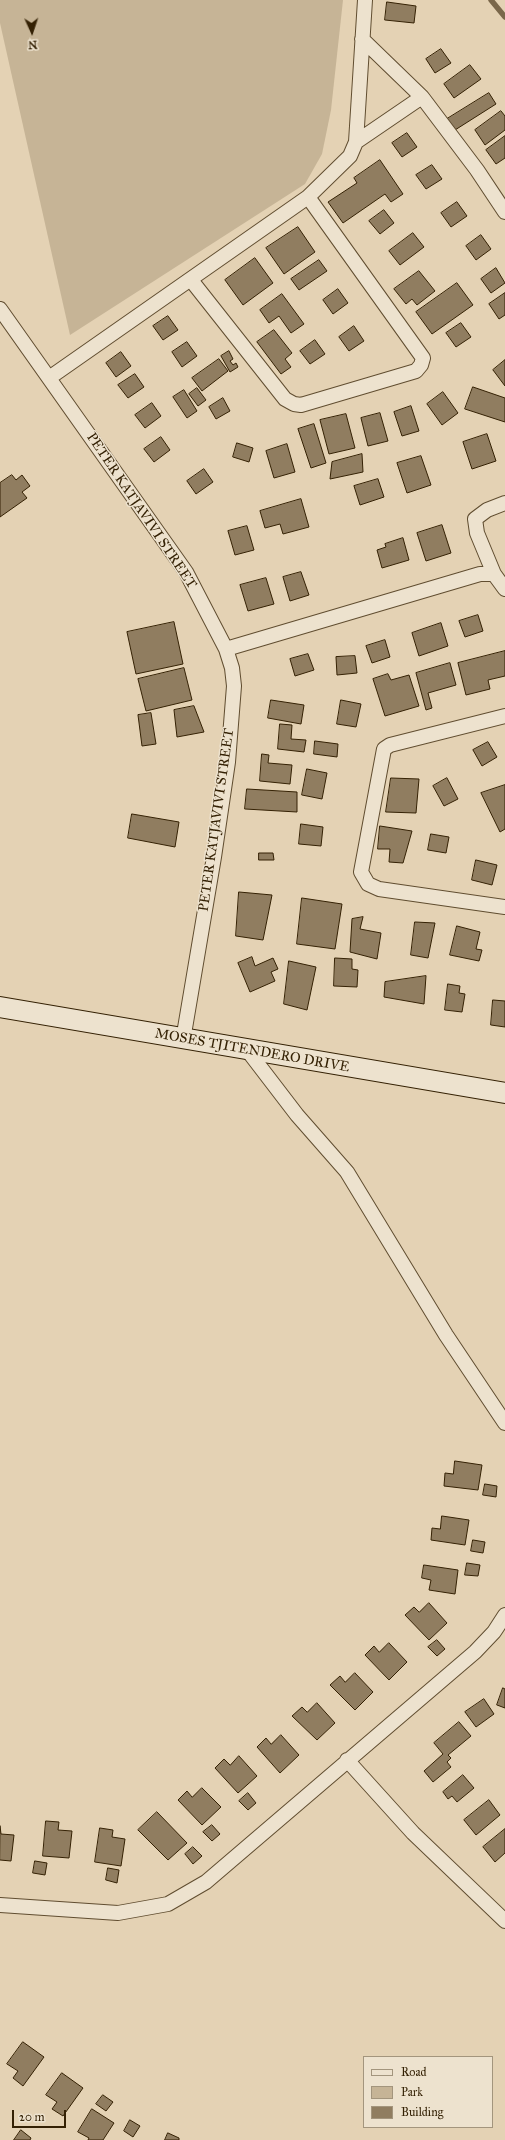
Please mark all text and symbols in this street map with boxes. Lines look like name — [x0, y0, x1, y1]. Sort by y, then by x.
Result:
north arrow — [12, 12, 52, 52]
text: N — [28, 38, 38, 51]
street label: PETER KATJAVIVI STREET — [82, 430, 200, 592]
street label: PETER KATJAVIVI STREET — [196, 727, 238, 913]
street label: MOSES TJITENDERO DRIVE — [153, 1026, 351, 1076]
legend — [363, 2056, 493, 2128]
text: Road — [401, 2065, 427, 2079]
text: Park — [401, 2085, 423, 2099]
scale bar — [14, 2102, 68, 2128]
text: Building — [401, 2105, 443, 2119]
text: 20 m — [19, 2110, 45, 2124]

